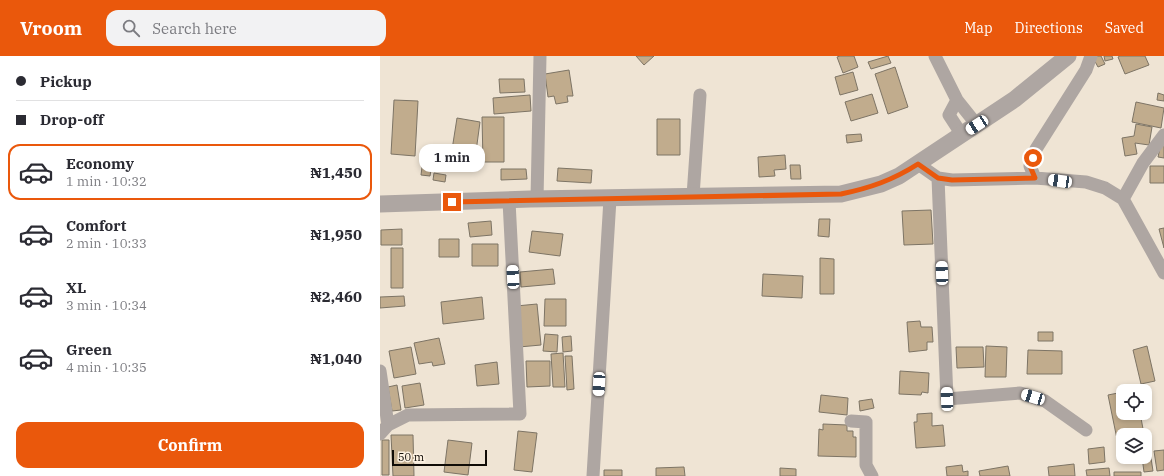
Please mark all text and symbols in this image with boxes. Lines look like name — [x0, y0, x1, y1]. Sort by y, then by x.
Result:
search box — [106, 10, 386, 46]
text: Vroom — [20, 16, 82, 40]
icon: search — [120, 17, 142, 39]
text: Search here — [152, 19, 237, 38]
text: Map — [964, 19, 993, 37]
text: Directions — [1015, 19, 1083, 37]
text: Saved — [1105, 19, 1144, 37]
text: Pickup — [40, 72, 92, 91]
text: Drop-off — [40, 110, 104, 129]
car — [964, 113, 990, 137]
callout: 1 min — [419, 144, 485, 172]
text: 1 min — [434, 149, 470, 166]
route start — [1024, 149, 1042, 167]
icon: car — [18, 154, 54, 190]
text: Economy — [66, 154, 134, 173]
text: ₦1,450 — [310, 163, 362, 182]
text: 1 min · 10:32 — [66, 173, 147, 190]
car — [1047, 173, 1073, 189]
route end — [443, 193, 461, 211]
icon: car — [18, 216, 54, 252]
text: Comfort — [66, 216, 126, 235]
text: ₦1,950 — [310, 225, 362, 244]
text: 2 min · 10:33 — [66, 235, 147, 252]
car — [936, 261, 948, 285]
car — [506, 265, 520, 289]
icon: car — [18, 278, 54, 314]
text: XL — [66, 278, 86, 297]
text: ₦2,460 — [310, 287, 362, 306]
text: 3 min · 10:34 — [66, 297, 147, 314]
icon: car — [18, 340, 54, 376]
text: Green — [66, 340, 112, 359]
text: ₦1,040 — [310, 349, 362, 368]
text: 4 min · 10:35 — [66, 359, 147, 376]
car — [592, 372, 606, 396]
map controls — [1116, 384, 1152, 464]
button: locate — [1116, 384, 1152, 420]
car — [941, 387, 953, 411]
car — [1020, 388, 1046, 406]
button: Confirm — [16, 422, 364, 468]
button: layers — [1116, 428, 1152, 464]
scale bar — [392, 448, 487, 467]
text: 50 m — [398, 450, 424, 464]

